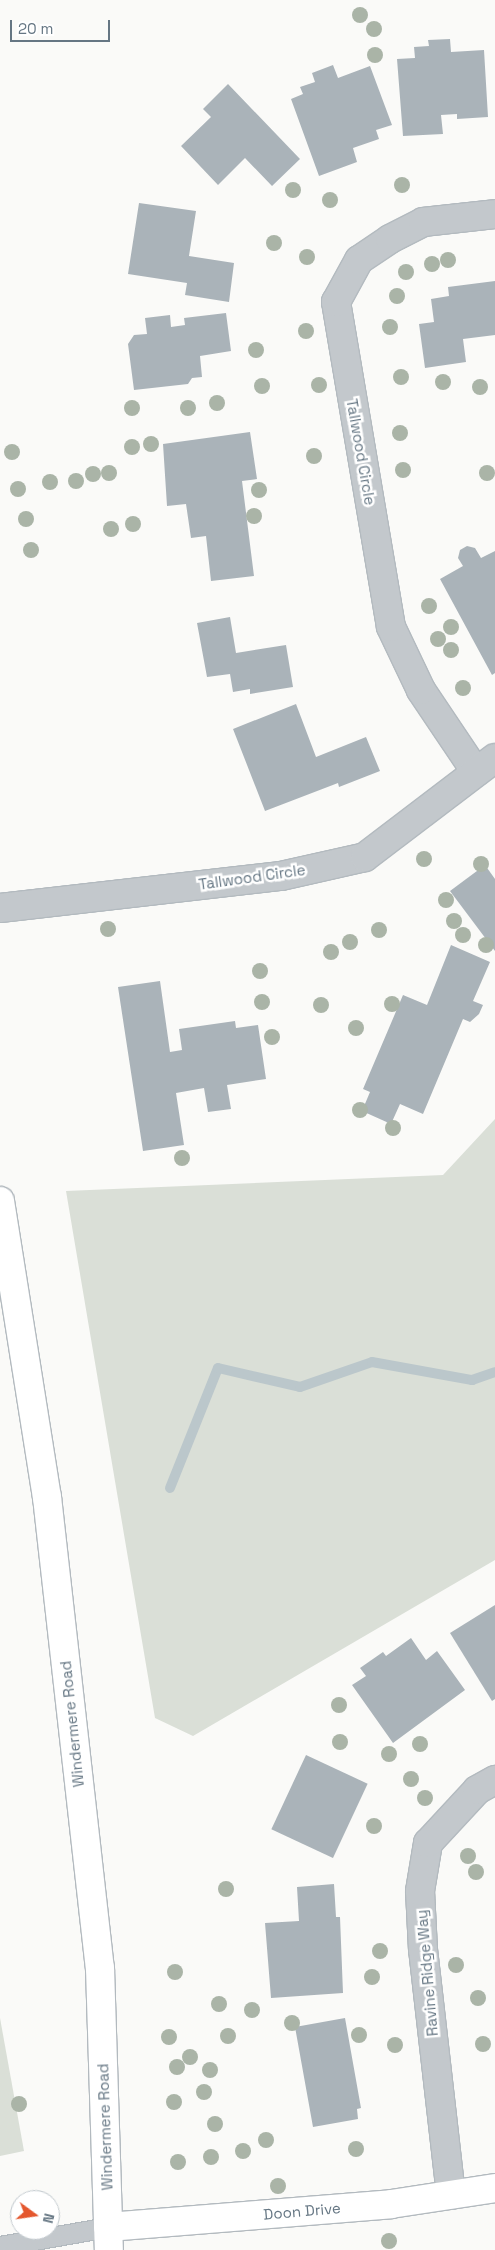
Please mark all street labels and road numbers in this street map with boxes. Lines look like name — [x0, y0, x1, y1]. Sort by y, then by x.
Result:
street label: Tallwood Circle — [343, 397, 379, 507]
street label: Tallwood Circle — [197, 861, 307, 893]
street label: Windermere Road — [56, 1660, 88, 1788]
street label: Ravine Ridge Way — [412, 1909, 442, 2037]
street label: Windermere Road — [94, 2063, 116, 2191]
street label: Doon Drive — [263, 2199, 341, 2223]

